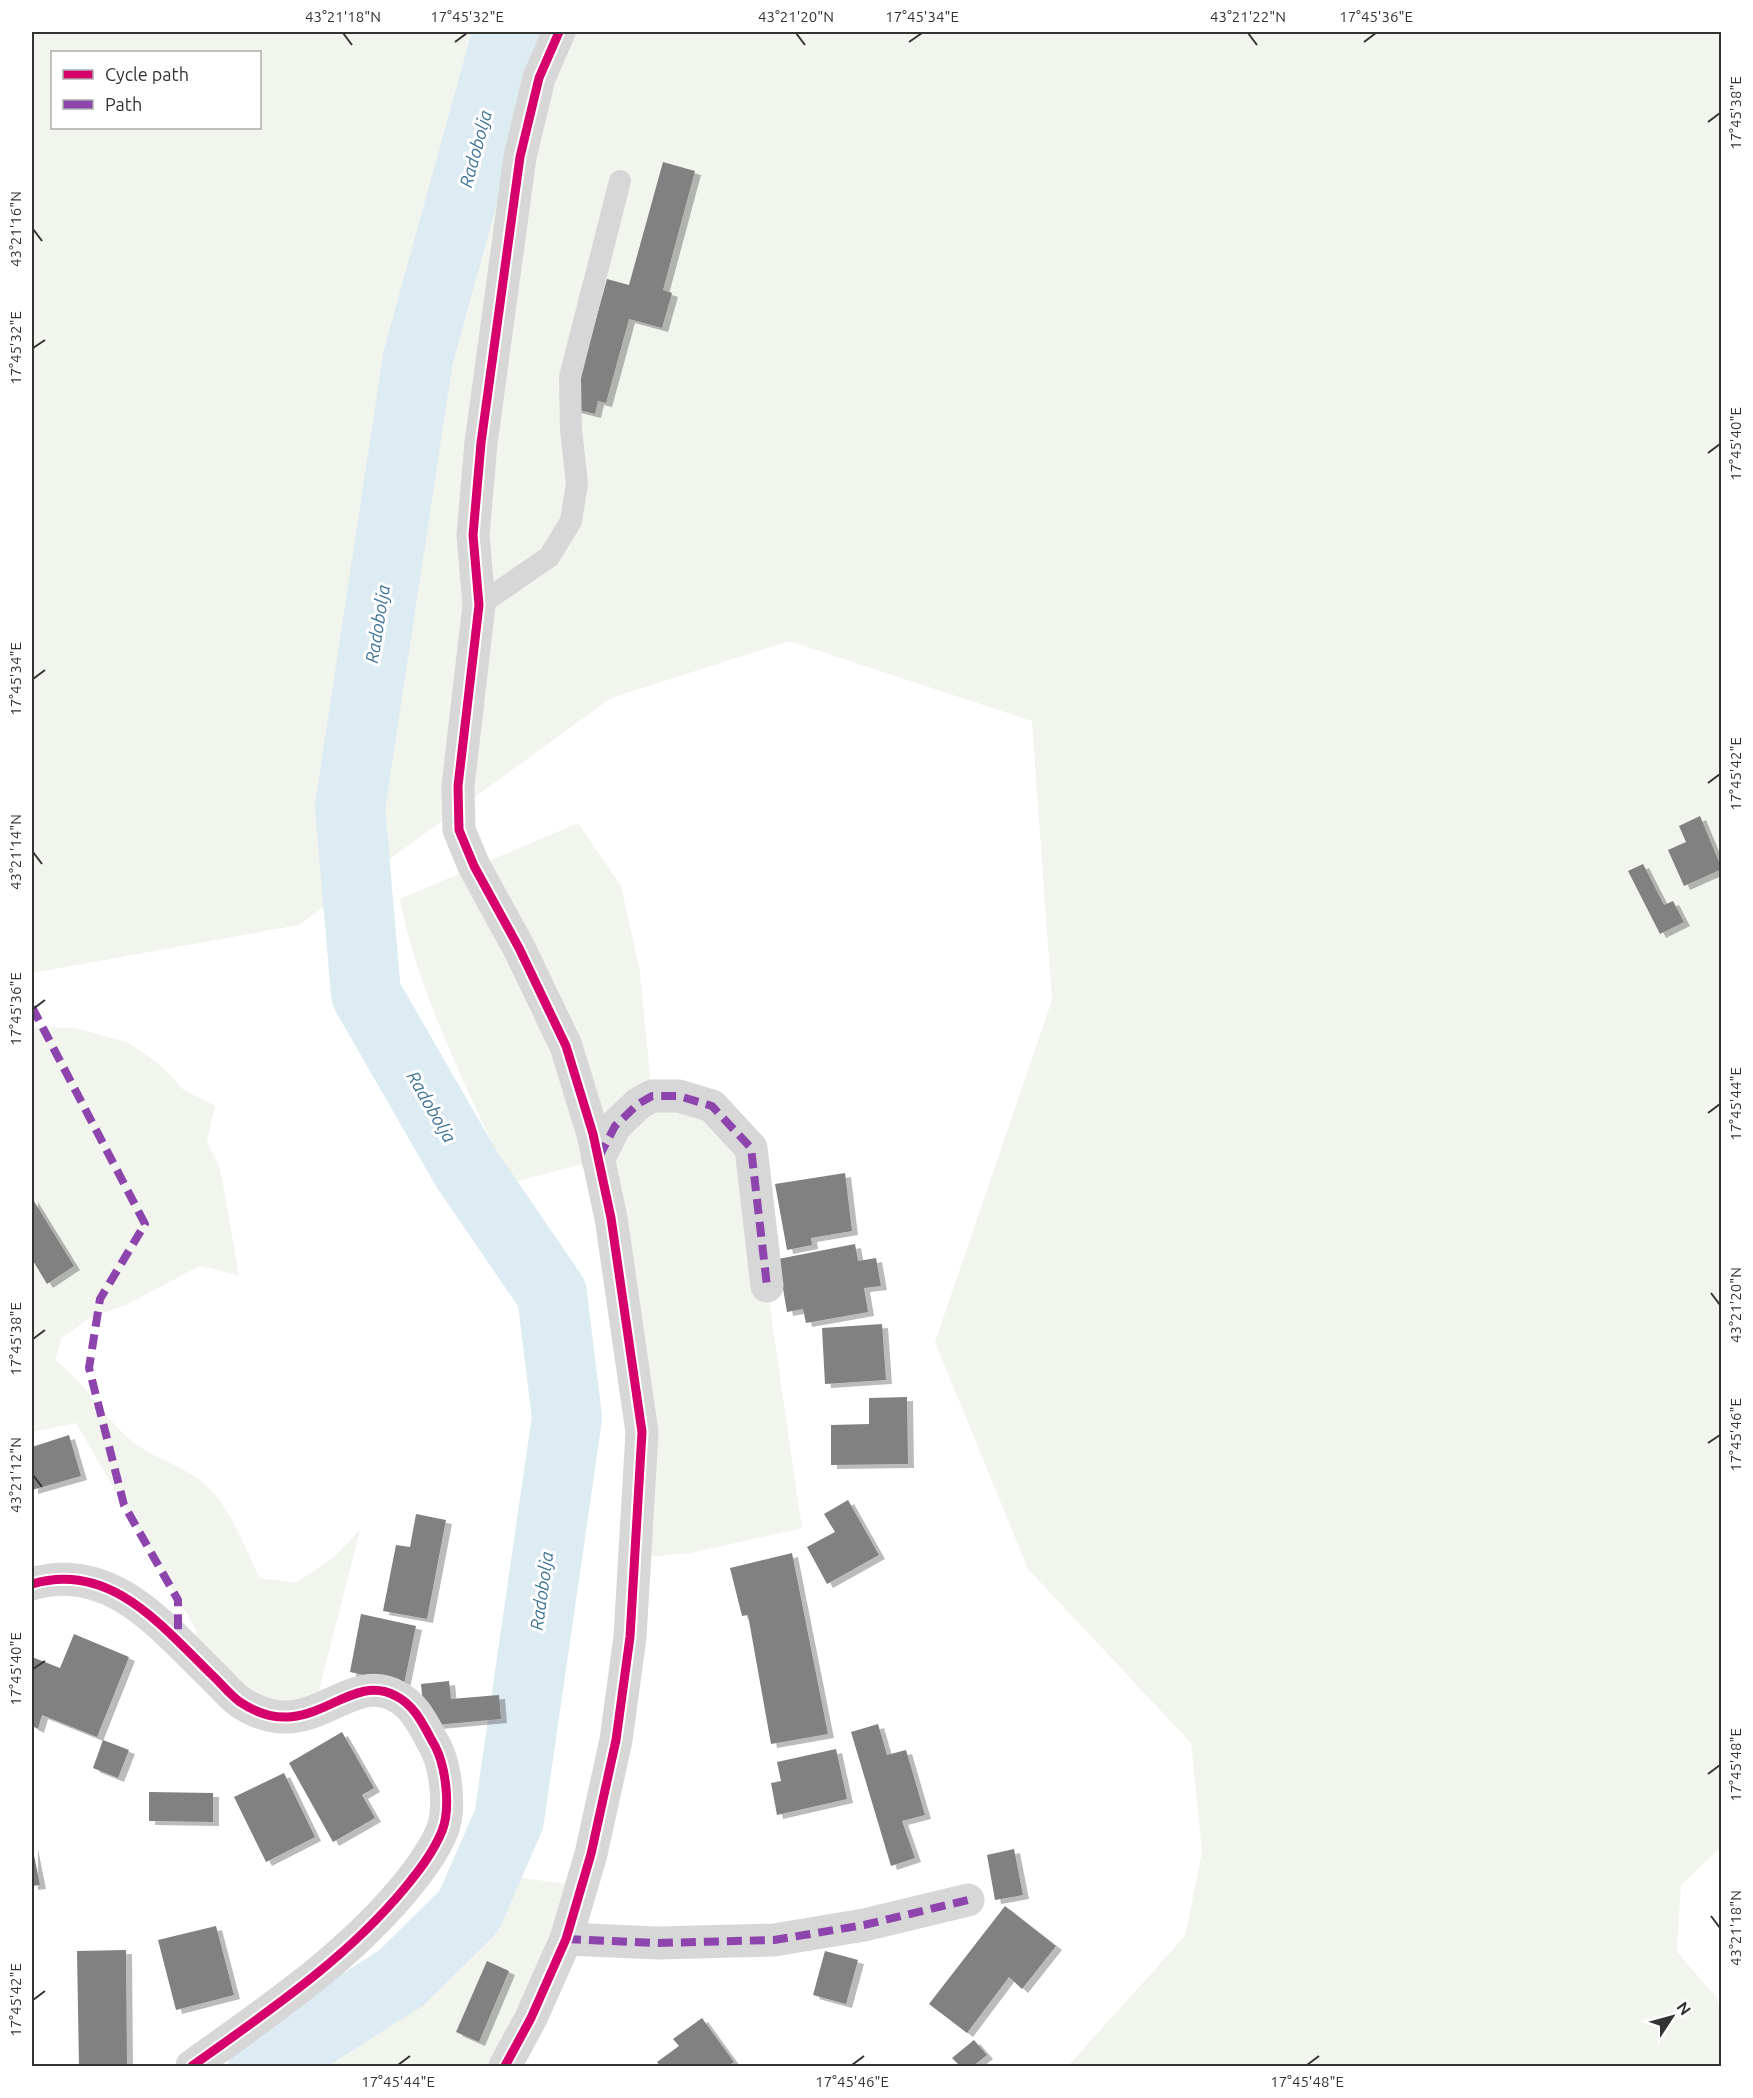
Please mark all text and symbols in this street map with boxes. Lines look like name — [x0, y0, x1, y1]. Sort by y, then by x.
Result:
text: 43°21'18"N — [305, 8, 381, 25]
text: 17°45'32"E — [430, 8, 504, 25]
text: 43°21'20"N — [758, 8, 834, 25]
text: 17°45'34"E — [885, 8, 959, 25]
text: 43°21'22"N — [1210, 8, 1286, 25]
text: 17°45'36"E — [1339, 8, 1413, 25]
legend — [51, 51, 261, 129]
text: Cycle path — [105, 64, 189, 84]
text: 17°45'38"E — [1727, 76, 1744, 150]
text: Path — [105, 94, 142, 114]
water label: Radobolja — [455, 108, 495, 190]
text: 43°21'16"N — [7, 191, 24, 267]
text: 17°45'32"E — [7, 311, 24, 385]
text: 17°45'40"E — [1727, 407, 1744, 481]
water label: Radobolja — [361, 583, 393, 664]
text: 17°45'34"E — [7, 642, 24, 716]
text: 17°45'42"E — [1727, 737, 1744, 811]
text: 43°21'14"N — [7, 814, 24, 890]
text: 17°45'36"E — [7, 972, 24, 1046]
water label: Radobolja — [403, 1067, 460, 1146]
text: 17°45'44"E — [1727, 1067, 1744, 1141]
text: 43°21'20"N — [1727, 1267, 1744, 1343]
text: 17°45'38"E — [7, 1302, 24, 1376]
text: 17°45'46"E — [1727, 1398, 1744, 1472]
text: 43°21'12"N — [7, 1437, 24, 1513]
water label: Radobolja — [526, 1550, 556, 1631]
text: 17°45'40"E — [7, 1632, 24, 1706]
text: 17°45'48"E — [1727, 1728, 1744, 1802]
text: 43°21'18"N — [1727, 1890, 1744, 1966]
text: 17°45'42"E — [7, 1963, 24, 2037]
north arrow — [1642, 1987, 1702, 2047]
text: N — [1673, 1998, 1695, 2018]
text: 17°45'44"E — [361, 2073, 435, 2090]
text: 17°45'46"E — [815, 2073, 889, 2090]
text: 17°45'48"E — [1270, 2073, 1344, 2090]

